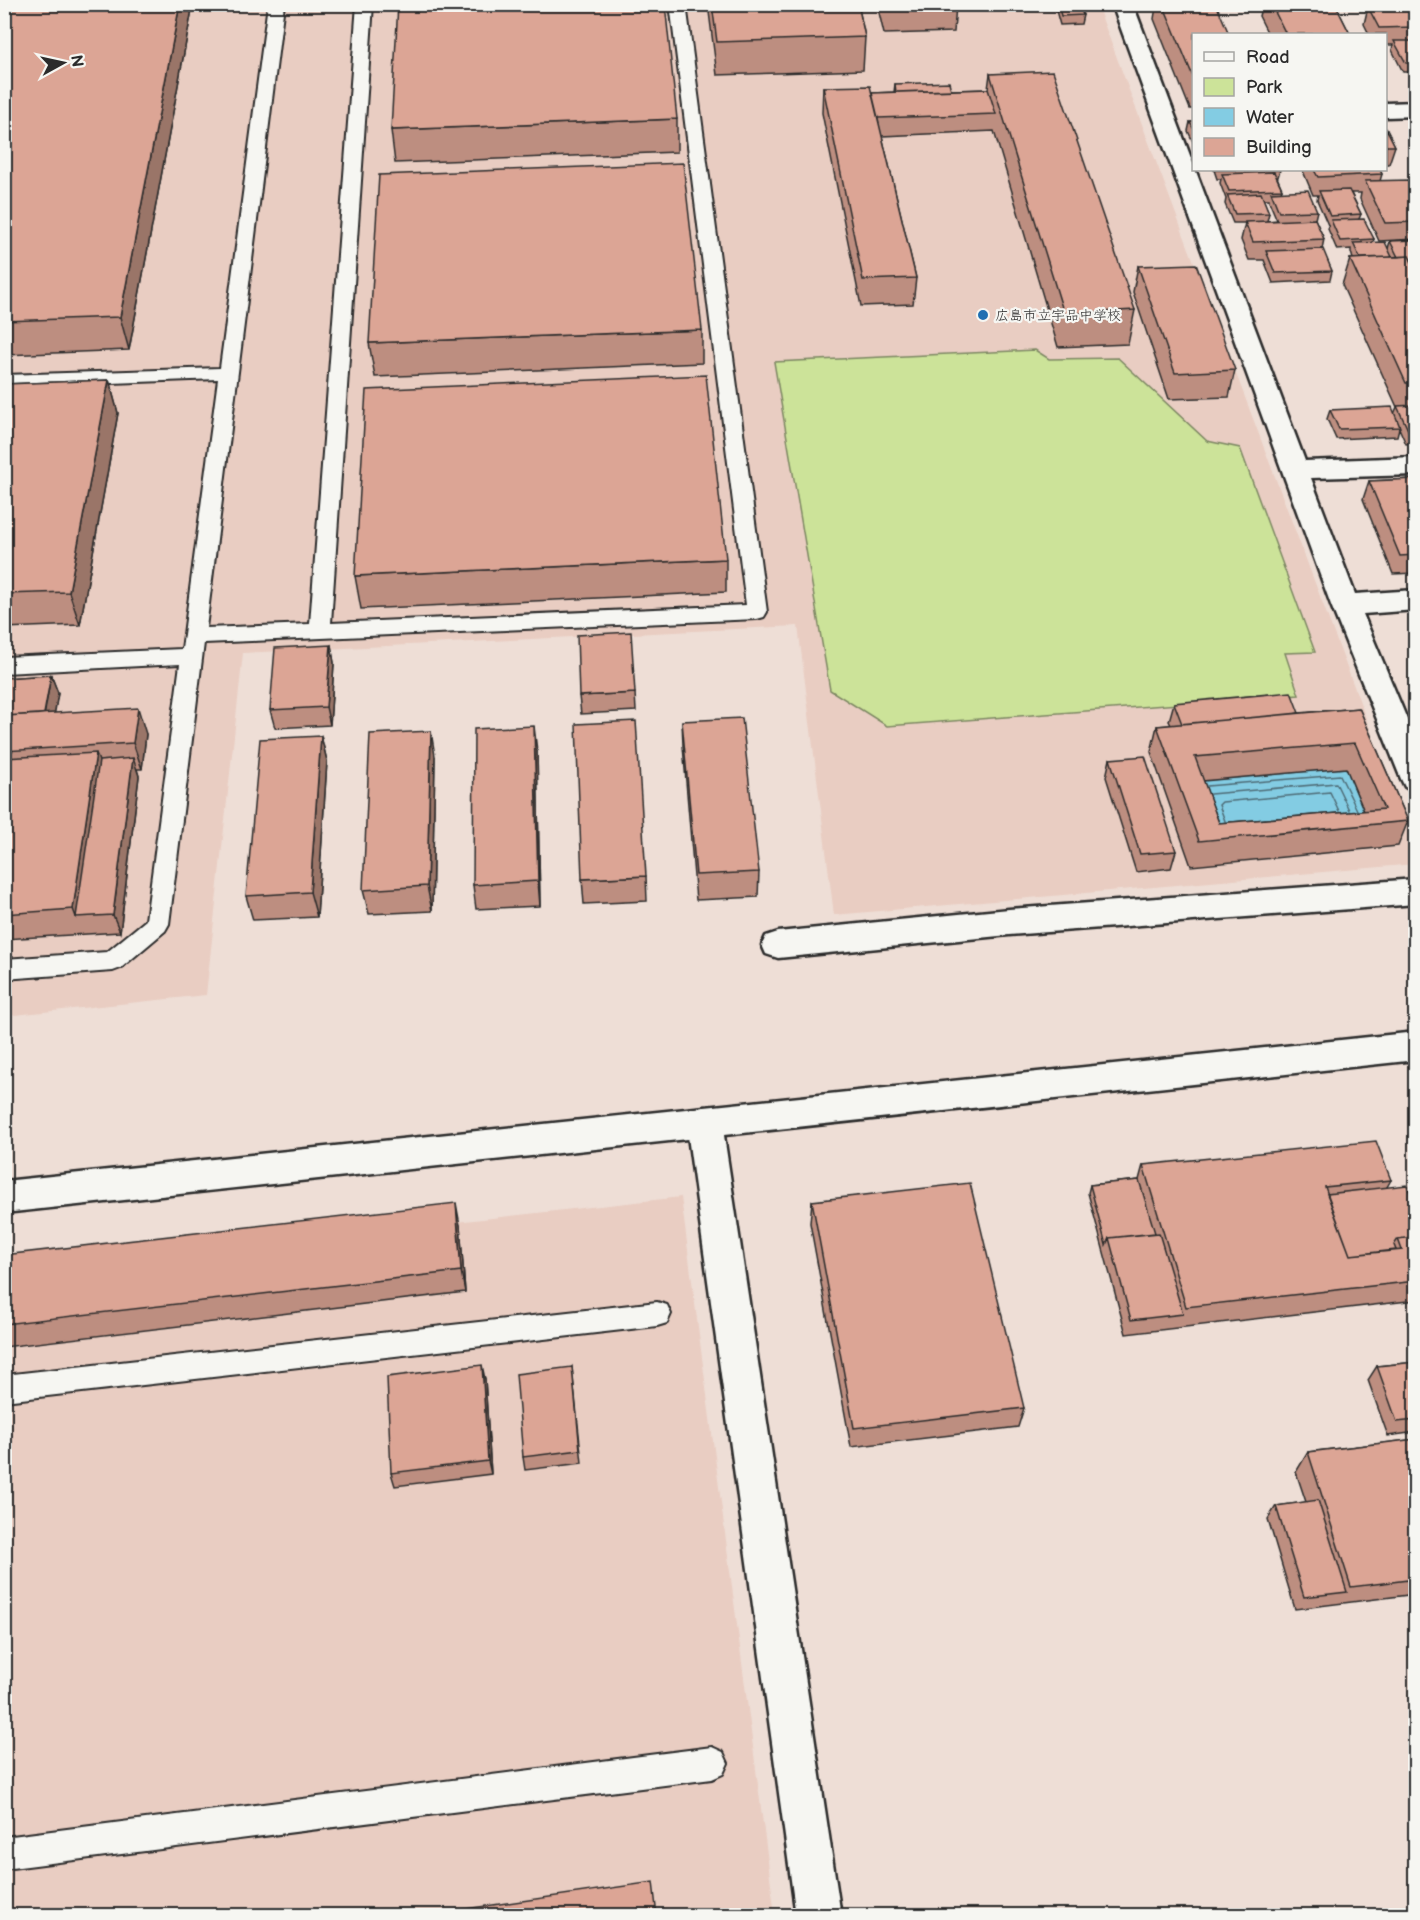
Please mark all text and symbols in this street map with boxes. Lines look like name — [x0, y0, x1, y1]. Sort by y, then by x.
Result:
north arrow — [33, 33, 93, 93]
legend — [1192, 33, 1387, 171]
text: Road — [1246, 47, 1290, 68]
text: N — [66, 54, 87, 68]
text: Park — [1246, 77, 1282, 98]
text: Water — [1246, 107, 1294, 128]
text: Building — [1246, 137, 1312, 158]
place label: 広島市立宇品中学校 — [995, 307, 1121, 324]
marker: 広島市立宇品中学校 — [976, 308, 990, 322]

